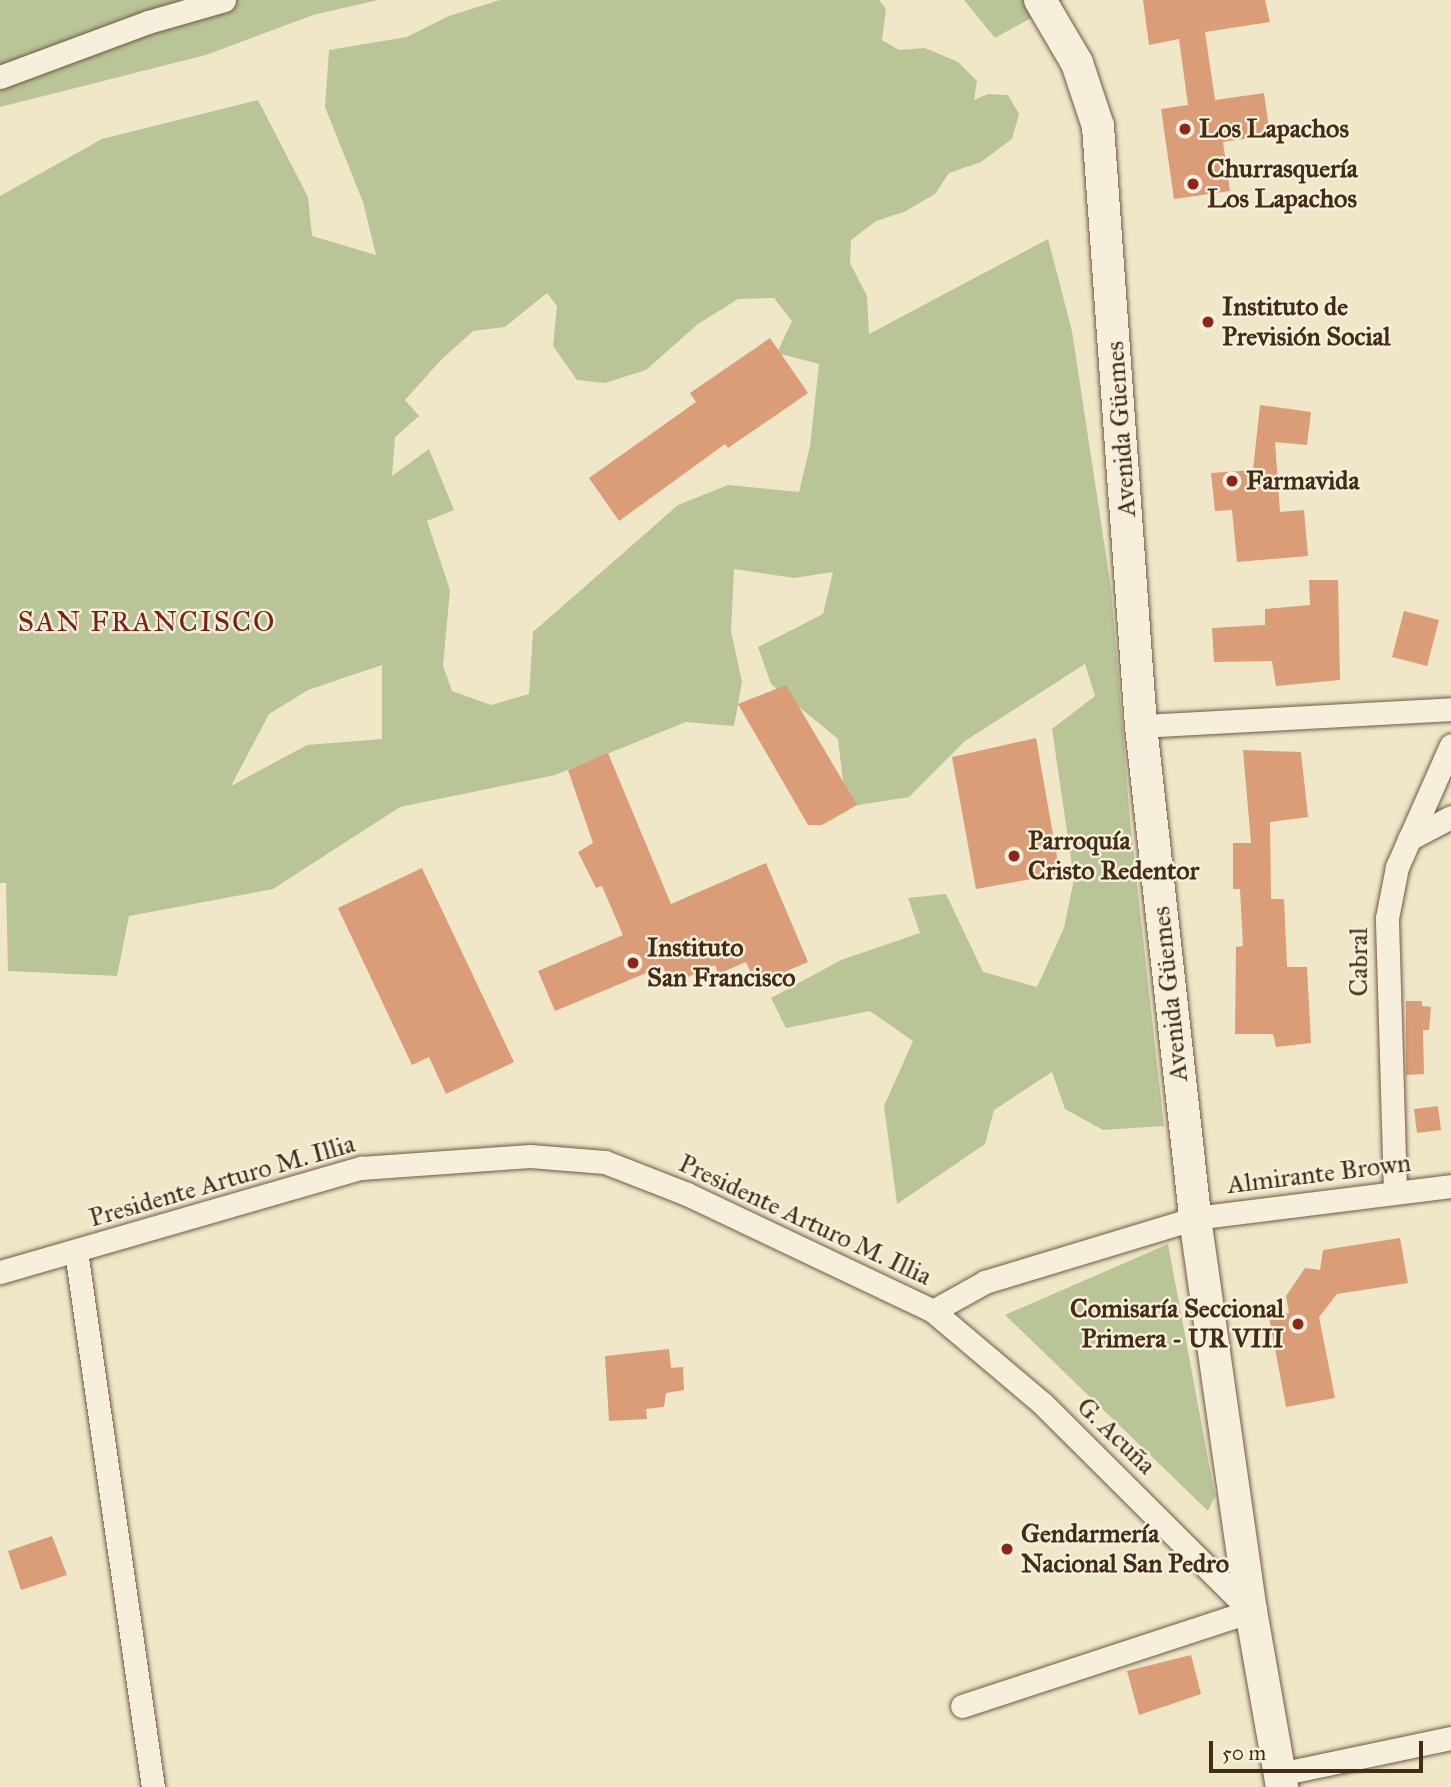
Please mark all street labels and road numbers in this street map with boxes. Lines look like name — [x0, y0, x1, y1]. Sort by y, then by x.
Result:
street label: Avenida Güemes — [1099, 340, 1143, 518]
street label: Avenida Güemes — [1145, 905, 1195, 1083]
street label: Cabral — [1343, 928, 1375, 996]
street label: Presidente Arturo M. Illia — [85, 1128, 359, 1234]
street label: Almirante Brown — [1225, 1147, 1413, 1201]
street label: Presidente Arturo M. Illia — [674, 1148, 936, 1292]
street label: G. Acuña — [1070, 1391, 1162, 1481]

